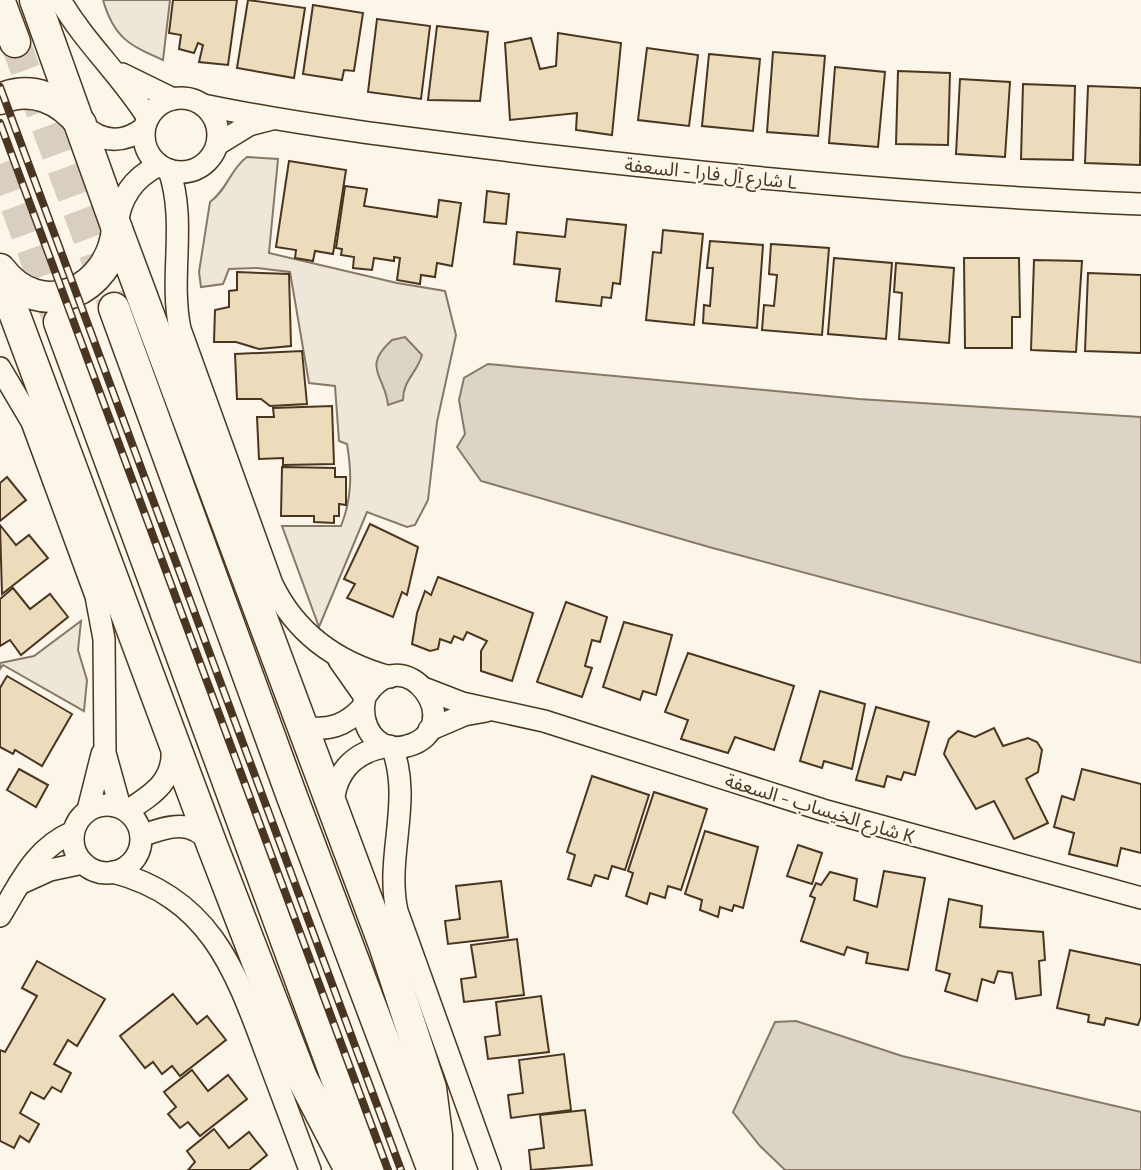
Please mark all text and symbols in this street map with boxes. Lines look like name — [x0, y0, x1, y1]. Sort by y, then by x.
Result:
street label: شارع آل فارا - السعفة L — [623, 152, 799, 196]
street label: شارع الخيساب - السعفة K — [722, 768, 918, 850]

